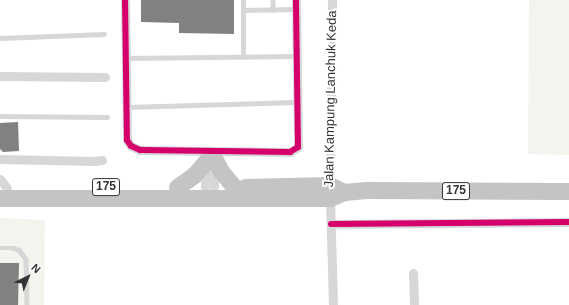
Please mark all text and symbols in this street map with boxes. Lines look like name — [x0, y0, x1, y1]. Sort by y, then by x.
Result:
street label: Jalan Kampung Lanchuk Keda — [322, 10, 340, 188]
road number: 175 — [91, 177, 121, 197]
road number: 175 — [441, 181, 471, 201]
north arrow — [8, 257, 48, 297]
text: N — [29, 261, 43, 275]

